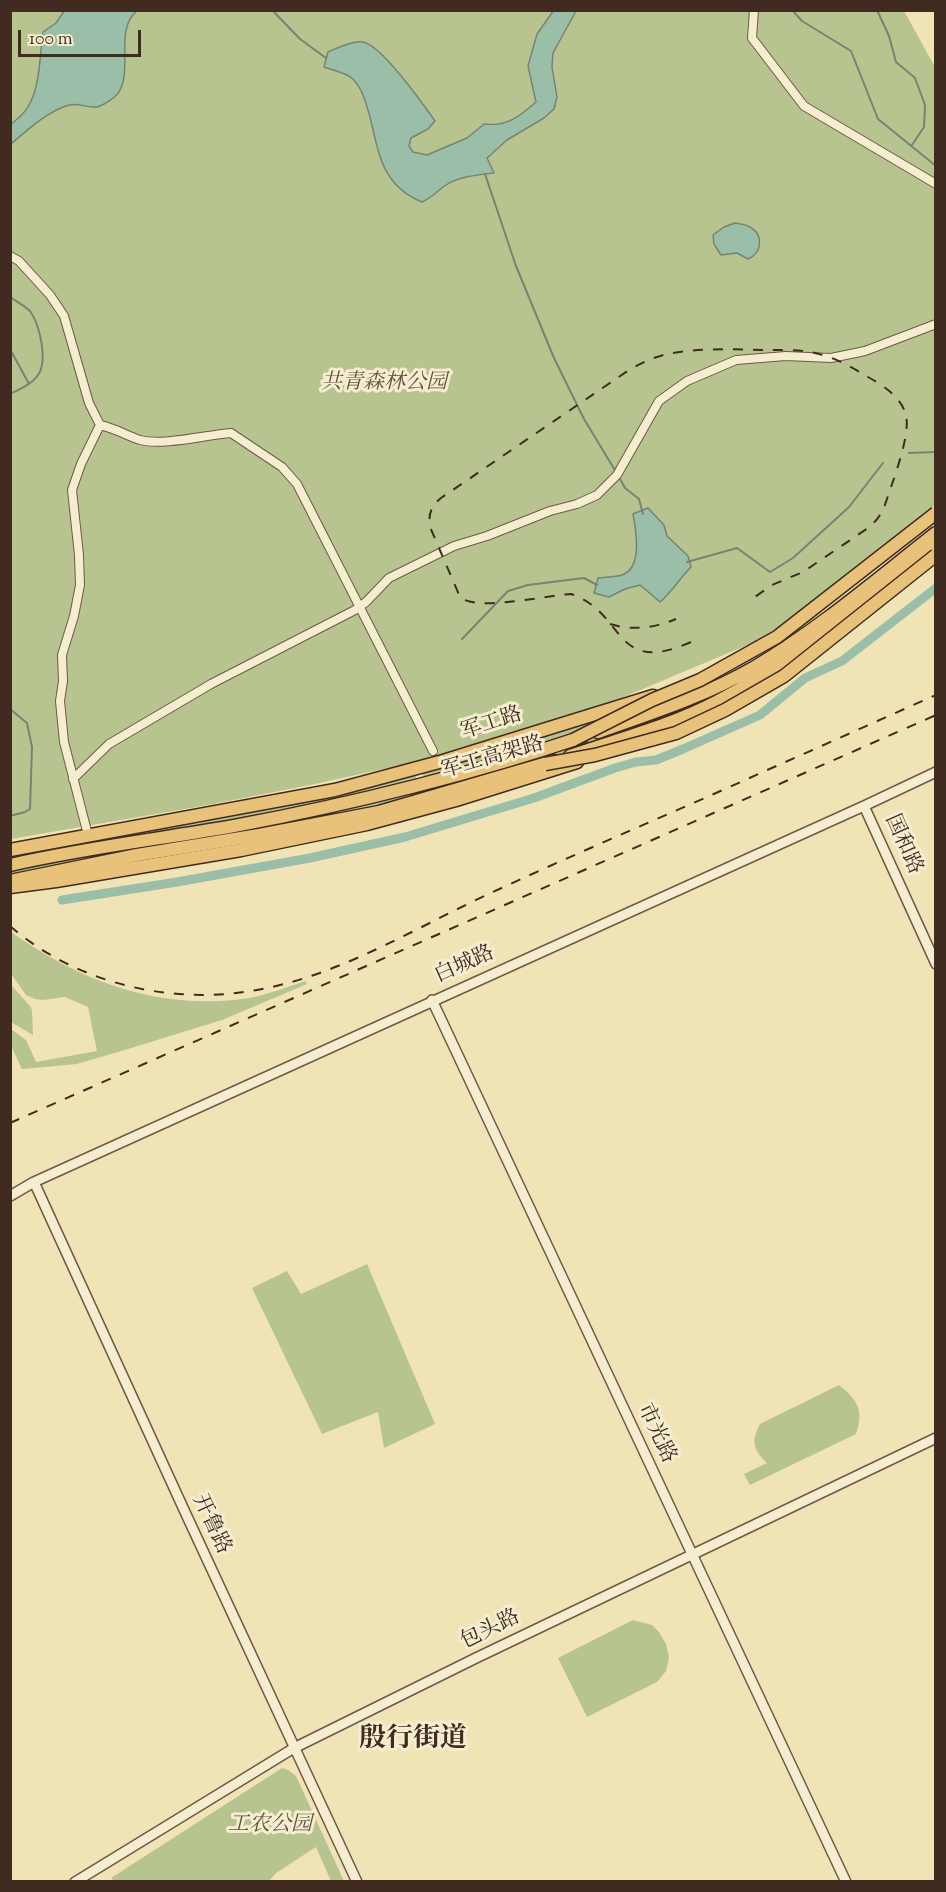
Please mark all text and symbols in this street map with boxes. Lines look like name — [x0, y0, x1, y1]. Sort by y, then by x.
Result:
scale bar — [21, 18, 144, 56]
text: 100 m — [29, 27, 73, 53]
park label: 共青森林公园 — [321, 371, 447, 397]
street label: 军工路 — [458, 703, 526, 747]
street label: 军工高架路 — [439, 732, 547, 786]
street label: 国和路 — [878, 811, 926, 879]
street label: 白城路 — [431, 942, 499, 990]
street label: 市光路 — [630, 1400, 680, 1468]
street label: 开鲁路 — [185, 1491, 235, 1559]
street label: 包头路 — [457, 1606, 525, 1656]
district label: 殷行街道 — [359, 1725, 467, 1757]
park label: 工农公园 — [228, 1813, 312, 1839]

